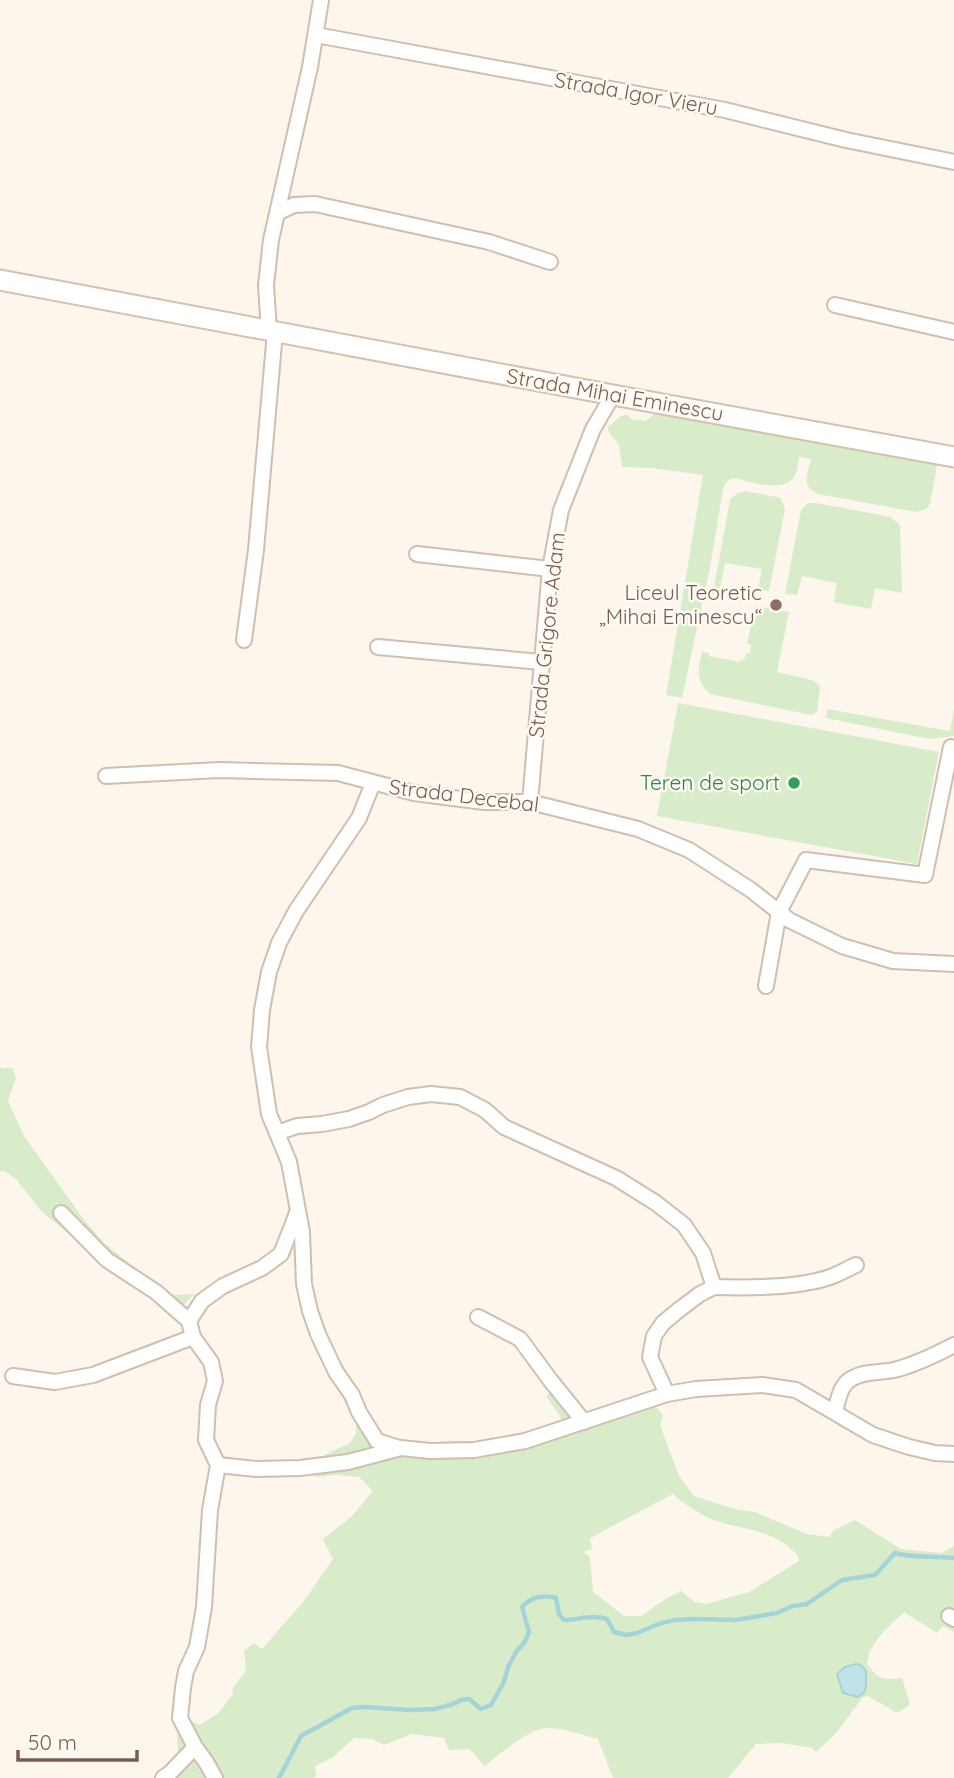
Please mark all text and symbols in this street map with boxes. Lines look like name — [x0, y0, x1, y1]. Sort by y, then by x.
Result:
street label: Strada Igor Vieru — [552, 66, 720, 120]
street label: Strada Mihai Eminescu — [505, 362, 726, 426]
street label: Strada Grigore Adam — [522, 531, 570, 739]
place label: Liceul Teoretic „Mihai Eminescu“ — [599, 579, 762, 629]
marker: Liceul Teoretic „Mihai Eminescu“ — [768, 597, 784, 613]
place label: Teren de sport — [640, 769, 780, 795]
street label: Strada Decebal — [388, 773, 541, 817]
marker: Teren de sport — [786, 775, 802, 791]
scale bar — [18, 1718, 136, 1762]
text: 50 m — [28, 1729, 77, 1755]

